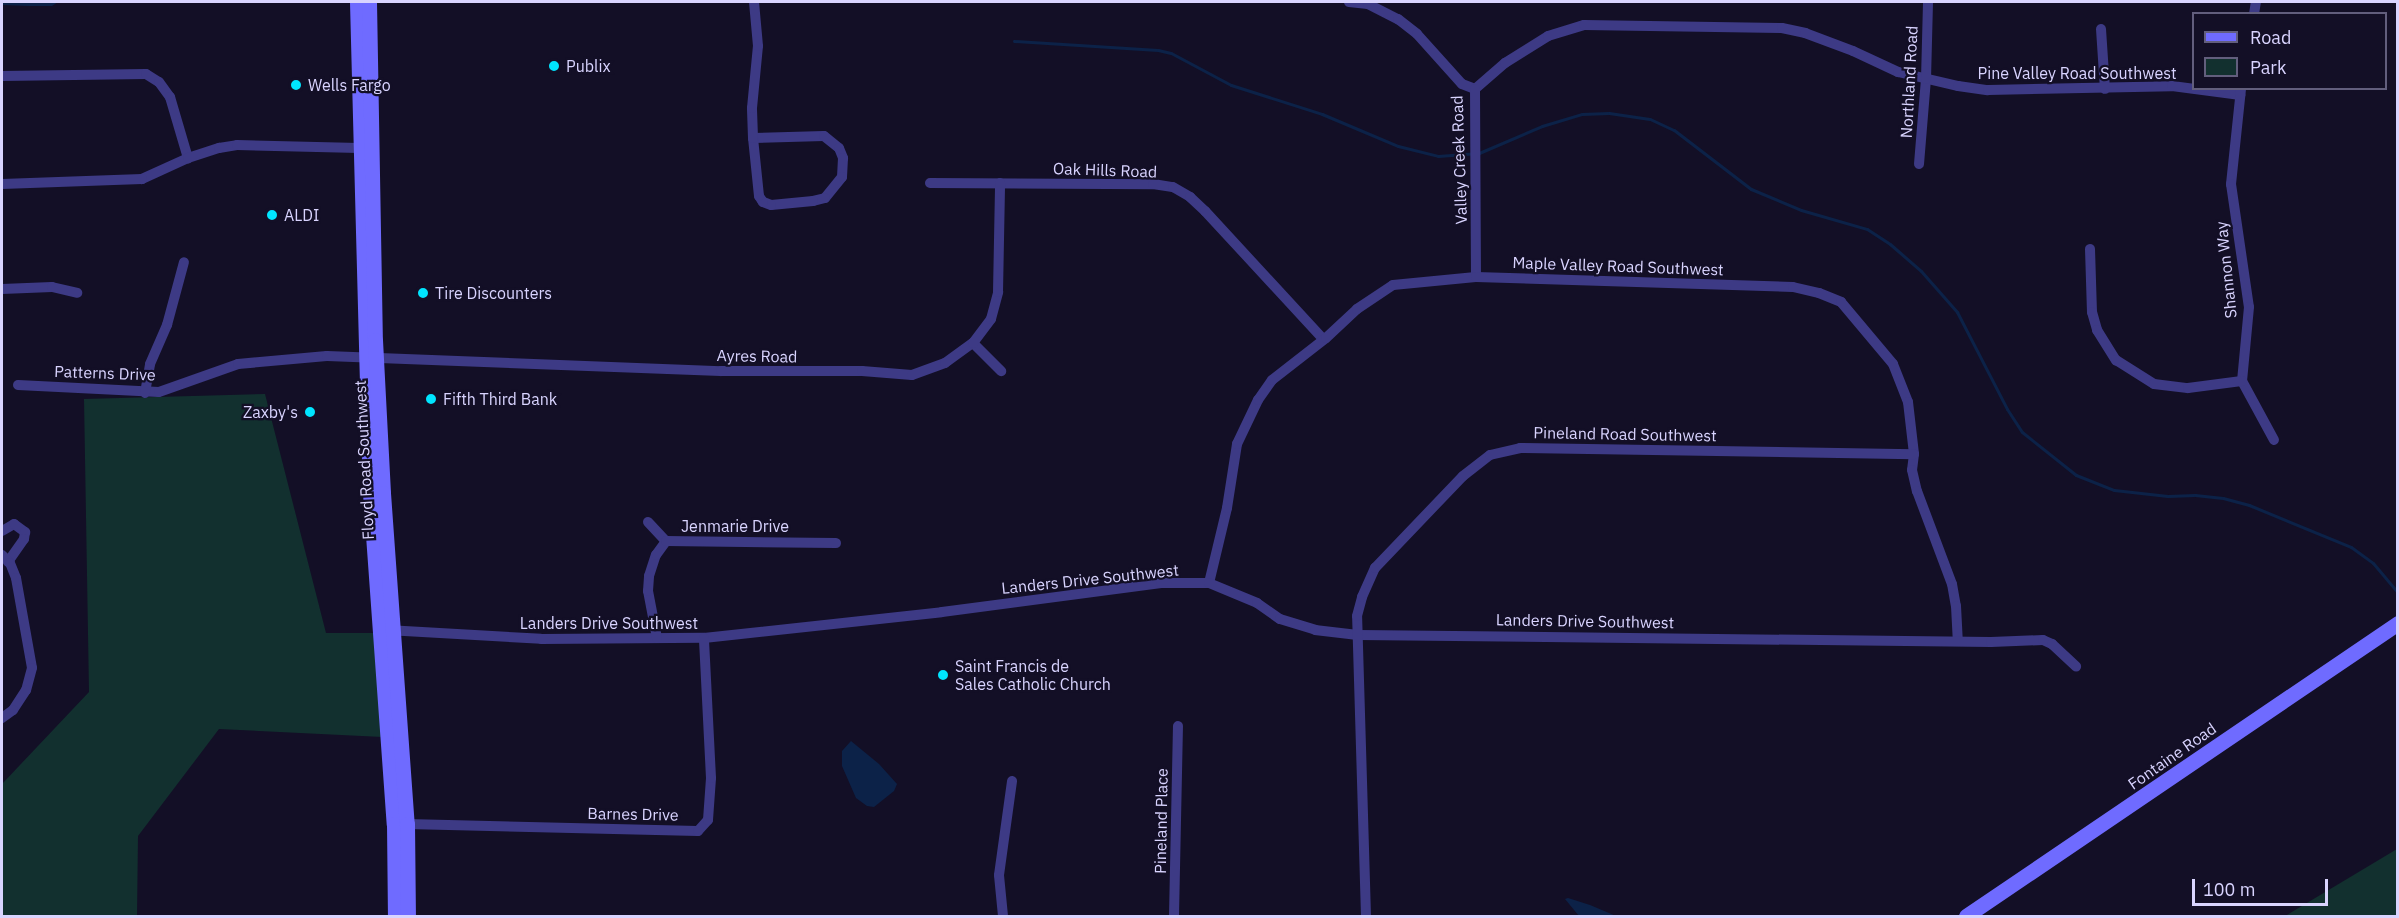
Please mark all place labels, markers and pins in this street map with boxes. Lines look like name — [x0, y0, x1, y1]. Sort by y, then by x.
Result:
place label: Publix — [566, 56, 611, 76]
marker: Publix — [547, 59, 561, 73]
place label: Wells Fargo — [308, 75, 391, 95]
marker: Wells Fargo — [289, 78, 303, 92]
place label: ALDI — [284, 205, 319, 225]
marker: ALDI — [265, 208, 279, 222]
place label: Tire Discounters — [435, 283, 552, 303]
marker: Tire Discounters — [416, 286, 430, 300]
place label: Fifth Third Bank — [443, 389, 557, 409]
marker: Fifth Third Bank — [424, 392, 438, 406]
place label: Zaxby's — [243, 402, 298, 422]
marker: Zaxby's — [303, 405, 317, 419]
place label: Saint Francis de Sales Catholic Church — [955, 656, 1111, 694]
marker: Saint Francis de Sales Catholic Church — [936, 668, 950, 682]

